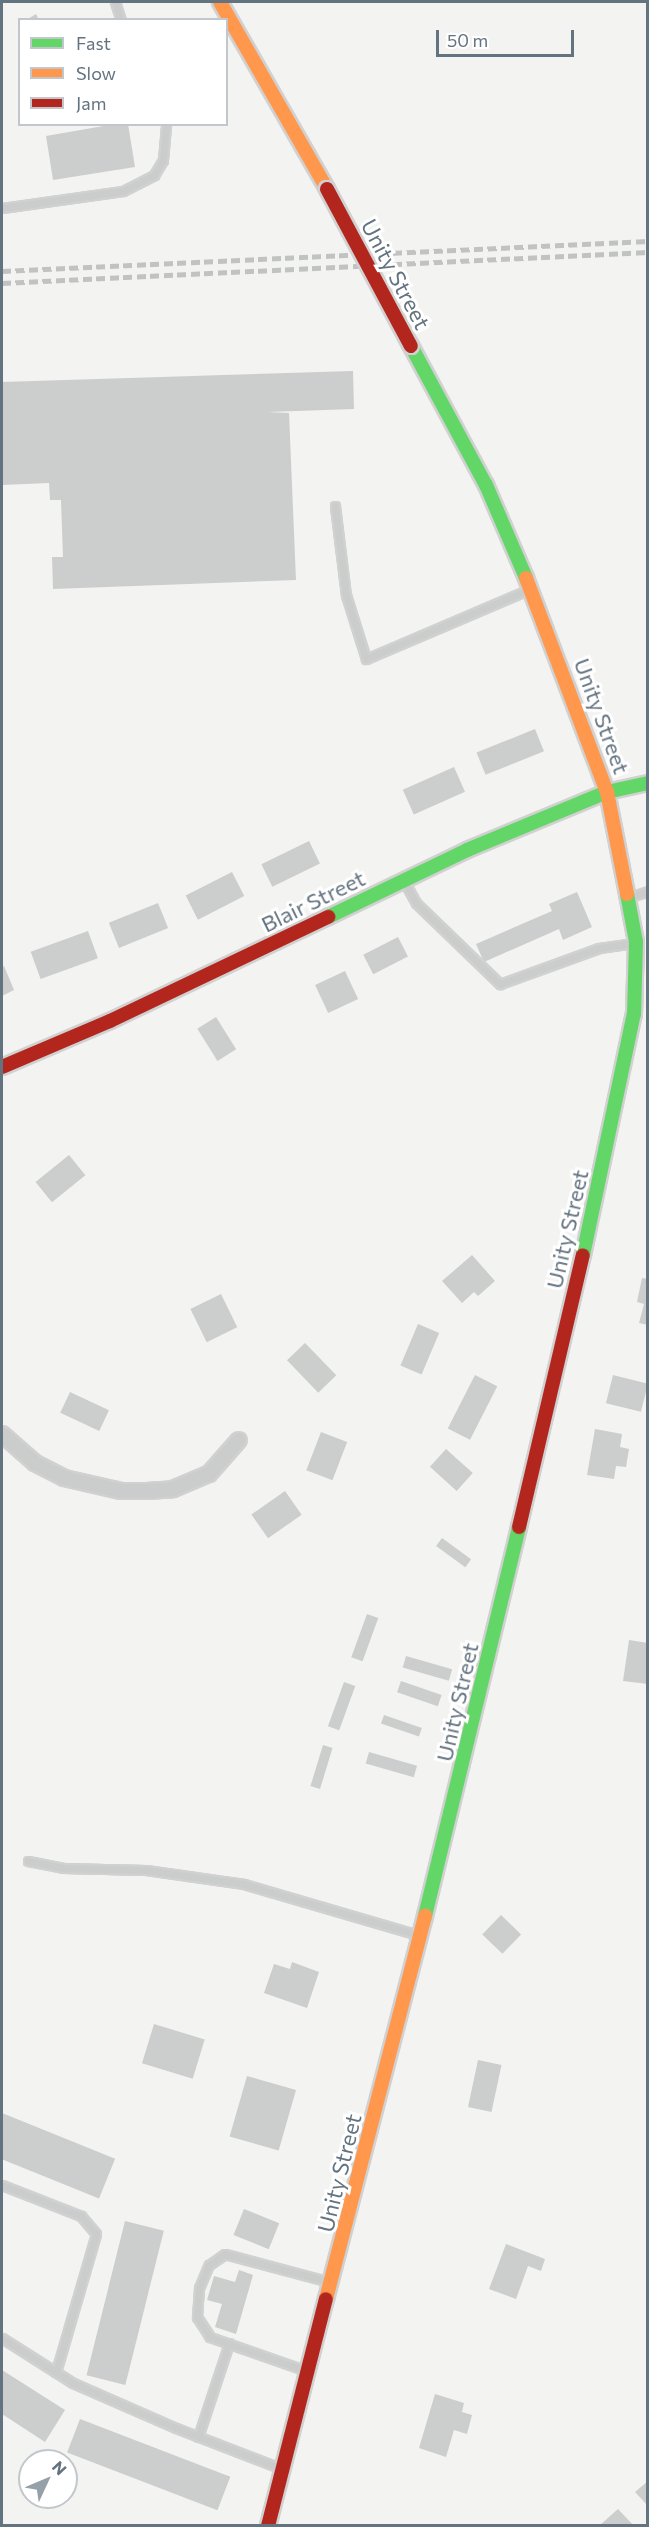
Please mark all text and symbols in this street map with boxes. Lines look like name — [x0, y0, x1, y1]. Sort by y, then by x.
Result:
legend — [18, 18, 228, 126]
scale bar — [439, 18, 577, 56]
text: 50 m — [447, 29, 488, 51]
text: Fast — [76, 32, 111, 54]
text: Slow — [76, 62, 116, 84]
text: Jam — [76, 92, 106, 114]
street label: Unity Street — [356, 214, 436, 334]
street label: Unity Street — [569, 655, 635, 777]
street label: Blair Street — [257, 865, 369, 937]
street label: Unity Street — [541, 1167, 593, 1291]
street label: Unity Street — [431, 1640, 483, 1764]
street label: Unity Street — [312, 2111, 366, 2235]
north arrow — [18, 2449, 78, 2509]
text: N — [49, 2457, 71, 2478]

